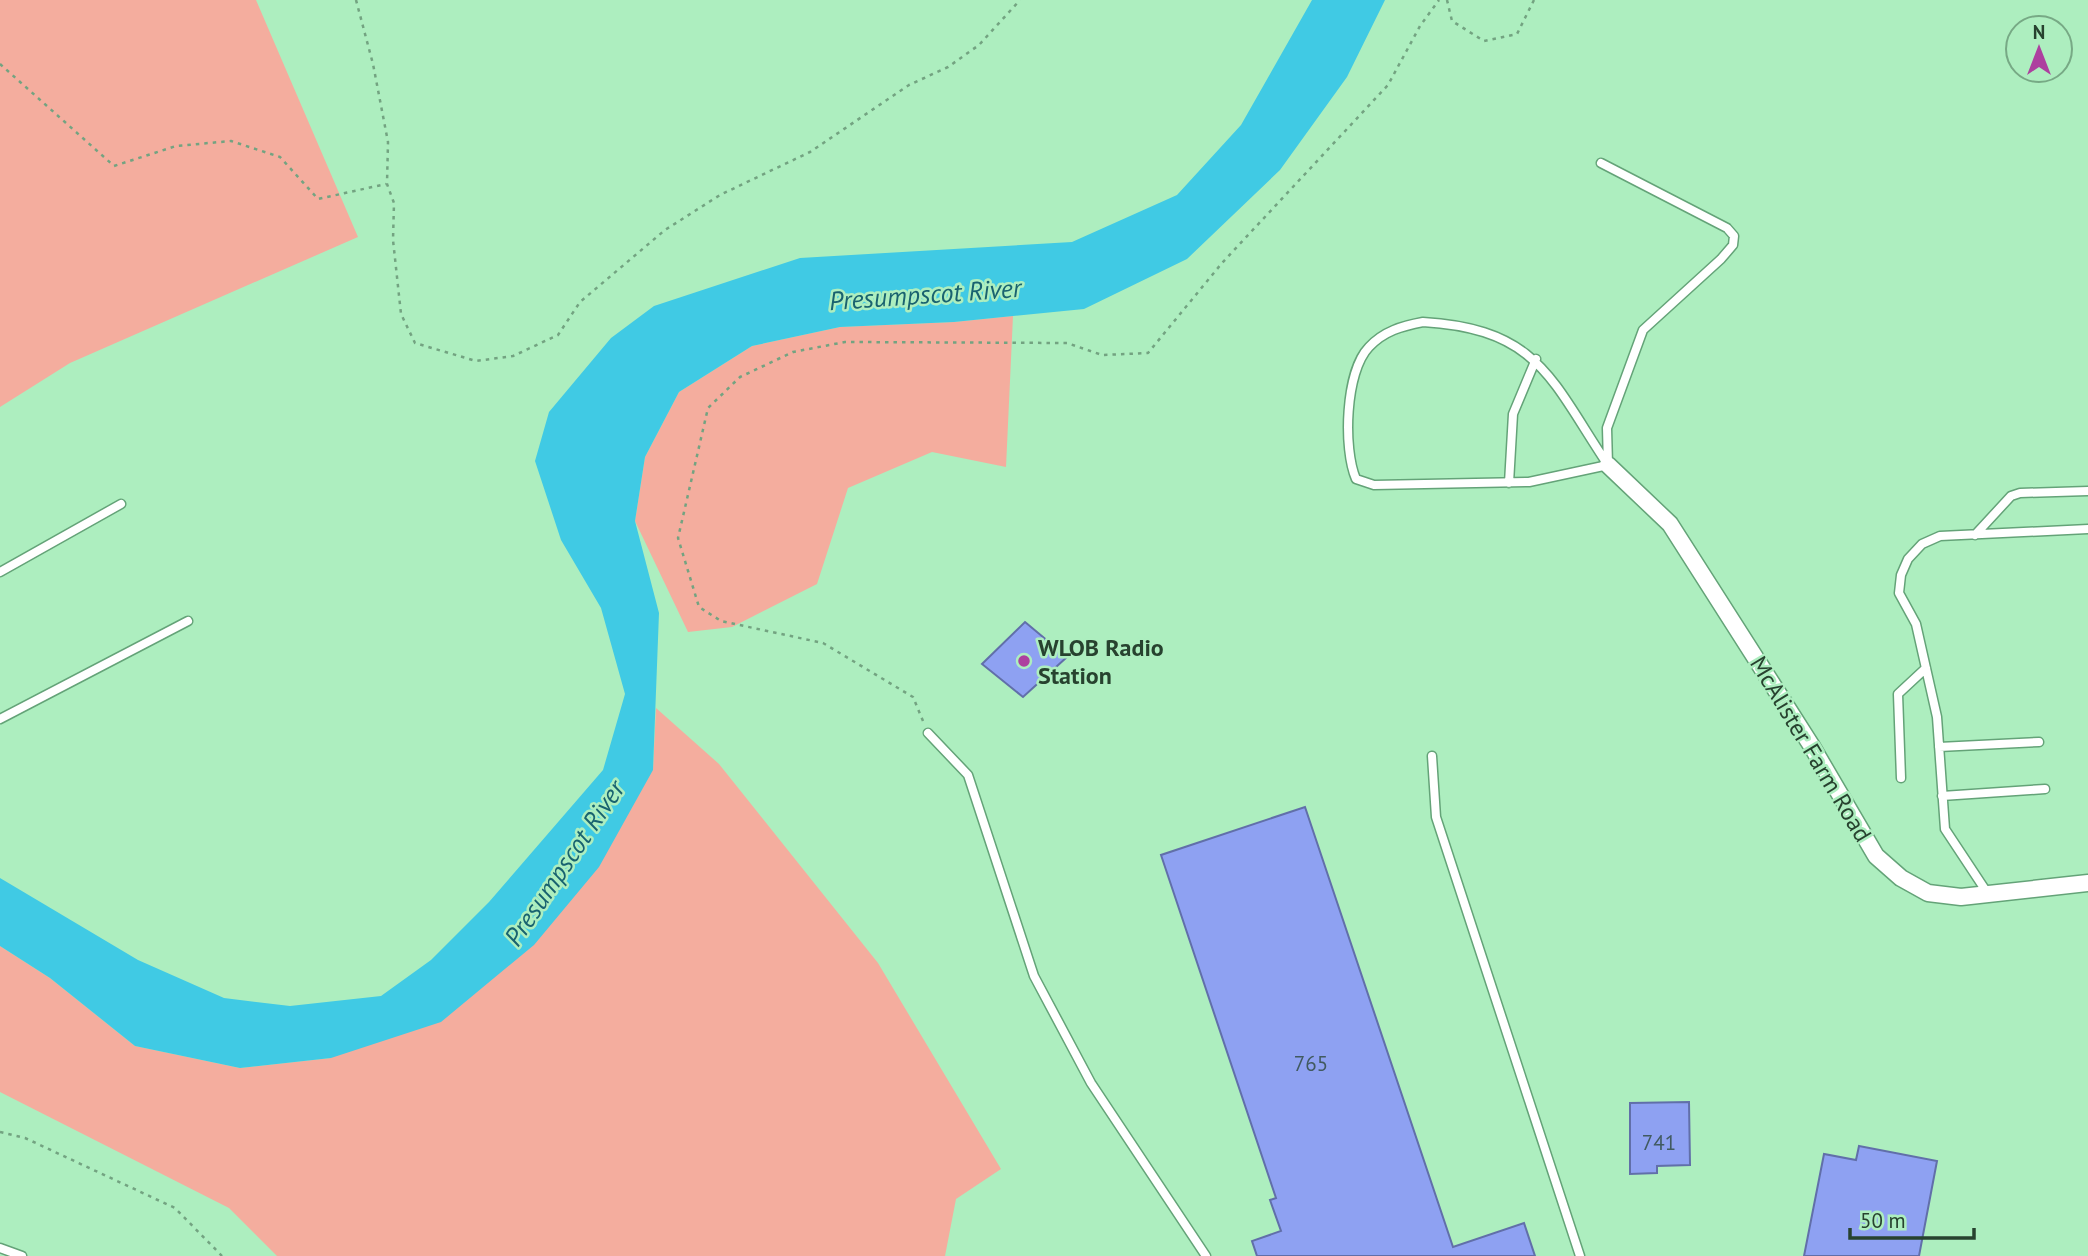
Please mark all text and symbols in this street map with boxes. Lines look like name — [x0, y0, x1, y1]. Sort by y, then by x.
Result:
north arrow — [2004, 14, 2074, 84]
text: N — [2033, 20, 2045, 44]
water label: Presumpscot River — [828, 271, 1024, 317]
place label: WLOB Radio Station — [1038, 632, 1164, 691]
street label: McAlister Farm Road — [1743, 650, 1879, 848]
marker: WLOB Radio Station — [1016, 653, 1032, 669]
water label: Presumpscot River — [497, 773, 632, 952]
house number: 765 — [1294, 1050, 1328, 1077]
house number: 741 — [1642, 1129, 1676, 1156]
scale bar — [1850, 1196, 1974, 1240]
text: 50 m — [1860, 1207, 1906, 1234]

